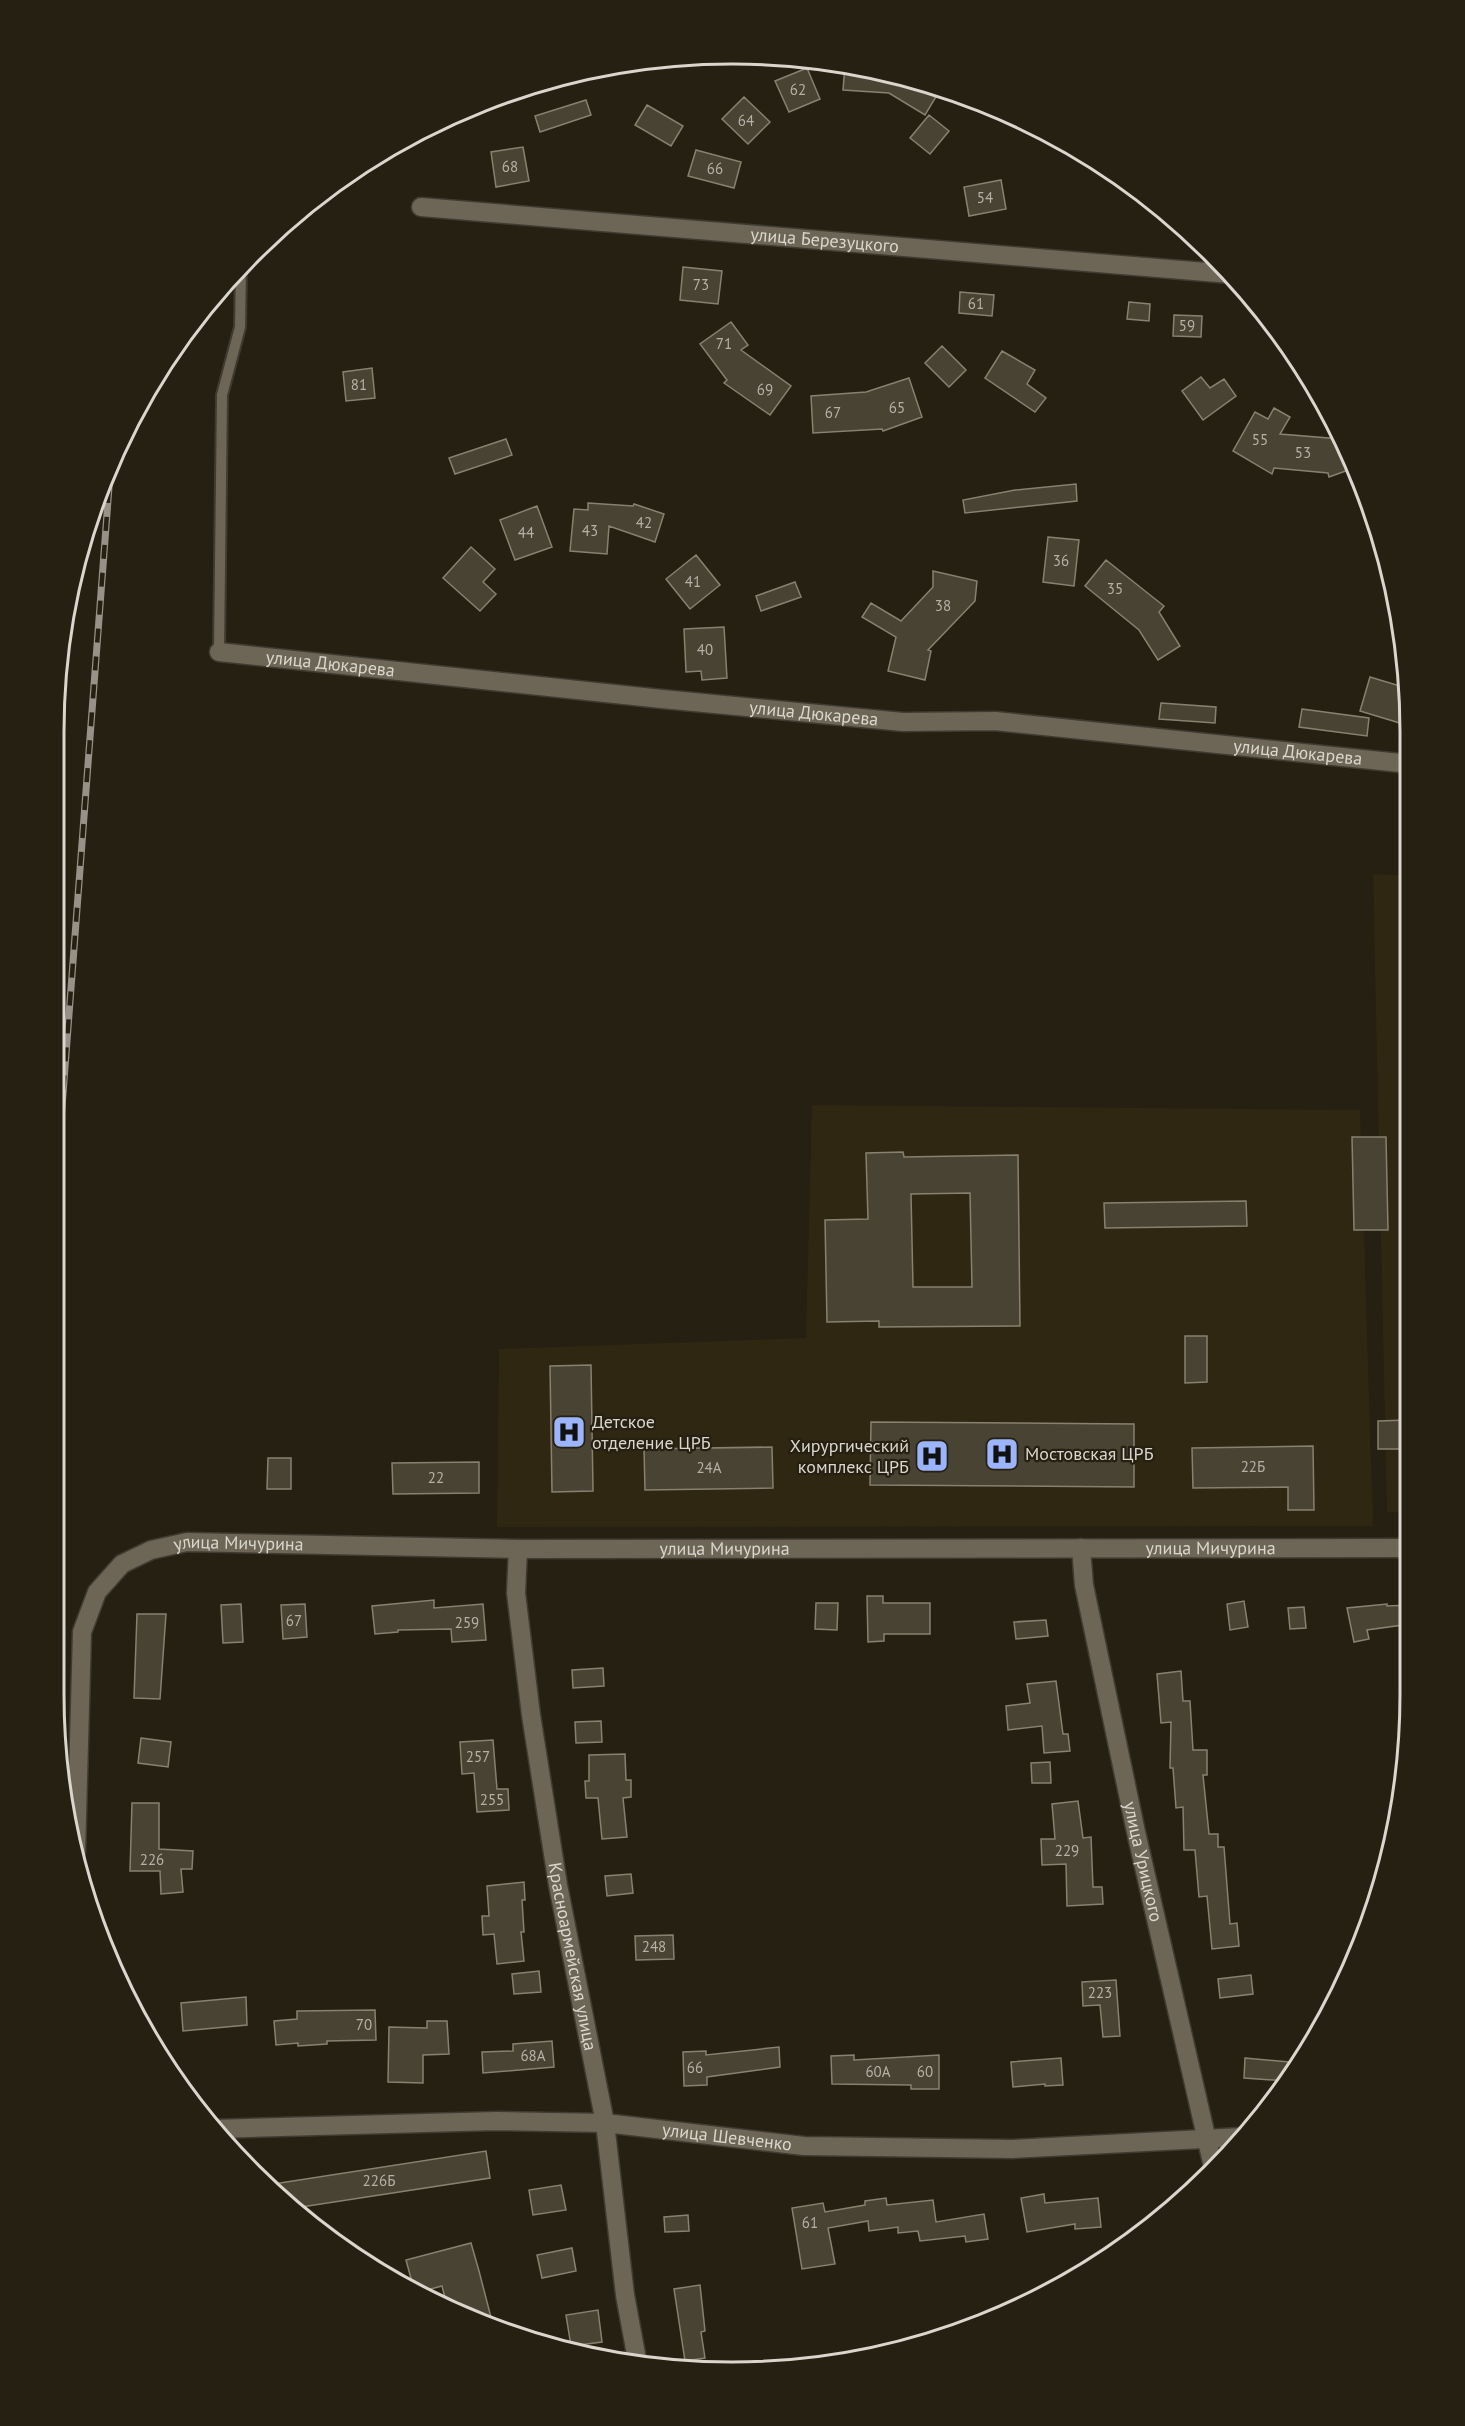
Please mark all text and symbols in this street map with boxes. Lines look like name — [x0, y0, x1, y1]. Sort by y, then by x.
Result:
house number: 62 — [790, 80, 806, 99]
house number: 64 — [738, 111, 754, 130]
house number: 68 — [502, 157, 518, 176]
house number: 66 — [707, 159, 723, 178]
house number: 54 — [977, 188, 993, 207]
street label: улица Березуцкого — [750, 222, 900, 258]
house number: 73 — [693, 275, 709, 294]
house number: 61 — [968, 294, 984, 313]
house number: 59 — [1179, 316, 1195, 335]
house number: 71 — [716, 334, 732, 353]
house number: 81 — [351, 375, 367, 394]
house number: 69 — [757, 380, 773, 399]
house number: 65 — [889, 398, 905, 417]
house number: 67 — [825, 403, 841, 422]
house number: 55 — [1252, 430, 1268, 449]
house number: 53 — [1295, 443, 1311, 462]
house number: 42 — [636, 513, 652, 532]
house number: 43 — [582, 521, 598, 540]
house number: 44 — [518, 523, 534, 542]
house number: 36 — [1053, 551, 1069, 570]
house number: 41 — [685, 572, 701, 591]
house number: 35 — [1107, 579, 1123, 598]
house number: 38 — [935, 596, 951, 615]
house number: 40 — [697, 640, 713, 659]
street label: улица Дюкарева — [265, 645, 396, 682]
street label: улица Дюкарева — [748, 695, 879, 731]
street label: улица Дюкарева — [1232, 734, 1363, 770]
place label: Детское отделение ЦРБ — [592, 1410, 711, 1454]
hospital icon: Детское отделение ЦРБ — [551, 1414, 587, 1450]
place label: Хирургический комплекс ЦРБ — [790, 1434, 909, 1478]
hospital icon: Мостовская ЦРБ — [984, 1436, 1020, 1472]
hospital icon: Хирургический комплекс ЦРБ — [914, 1438, 950, 1474]
place label: Мостовская ЦРБ — [1025, 1442, 1154, 1465]
house number: 22Б — [1241, 1457, 1265, 1476]
house number: 24А — [696, 1458, 722, 1477]
house number: 22 — [428, 1468, 444, 1487]
street label: улица Мичурина — [171, 1529, 304, 1556]
street label: улица Мичурина — [1145, 1536, 1276, 1559]
street label: улица Мичурина — [659, 1537, 790, 1560]
house number: 67 — [286, 1611, 302, 1630]
house number: 259 — [455, 1613, 479, 1632]
house number: 257 — [466, 1747, 490, 1766]
house number: 255 — [480, 1790, 504, 1809]
street label: улица Урицкого — [1119, 1799, 1168, 1924]
house number: 229 — [1055, 1841, 1079, 1860]
house number: 226 — [140, 1850, 164, 1869]
street label: Красноармейская улица — [544, 1861, 602, 2053]
house number: 248 — [642, 1937, 666, 1956]
house number: 223 — [1088, 1983, 1112, 2002]
house number: 70 — [356, 2015, 372, 2034]
house number: 68А — [520, 2046, 546, 2065]
house number: 66 — [687, 2058, 703, 2077]
house number: 60А — [865, 2062, 891, 2081]
house number: 60 — [917, 2062, 933, 2081]
street label: улица Шевченко — [661, 2118, 793, 2156]
house number: 226Б — [363, 2171, 395, 2190]
house number: 61 — [802, 2213, 818, 2232]

